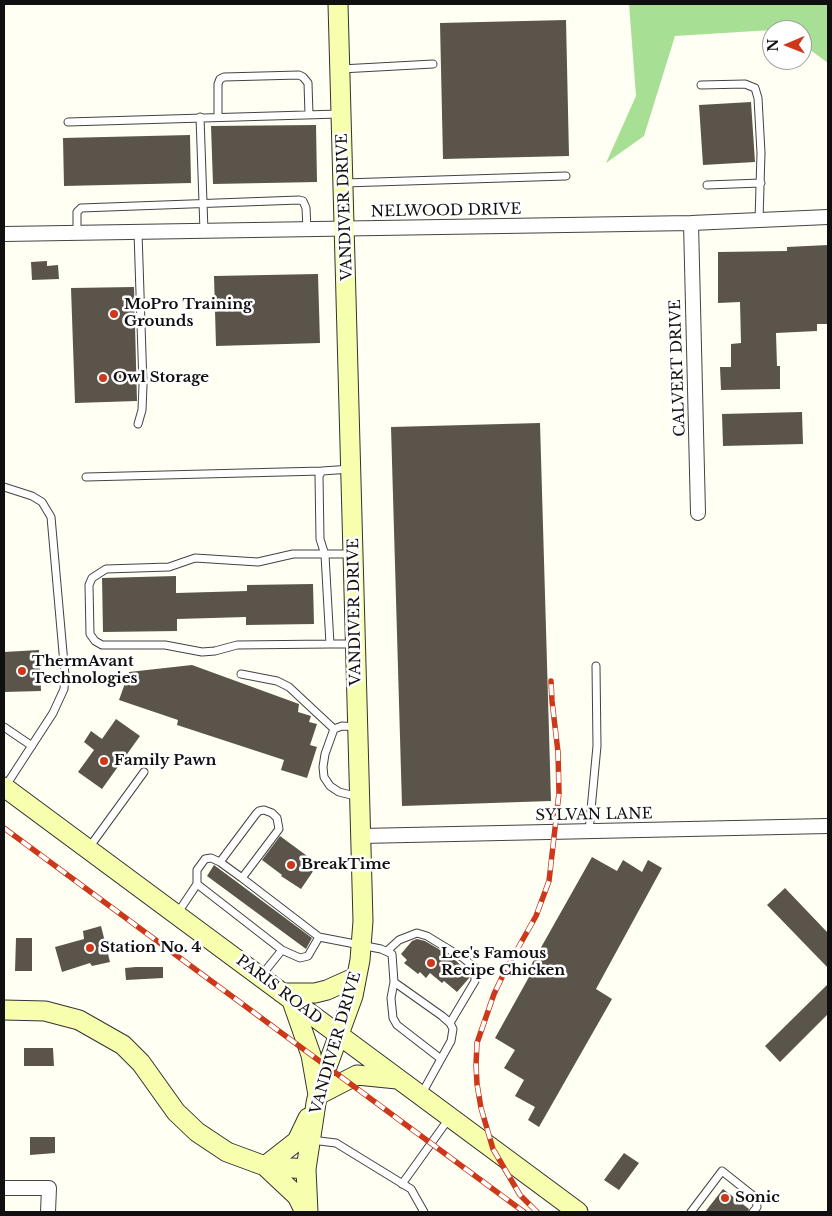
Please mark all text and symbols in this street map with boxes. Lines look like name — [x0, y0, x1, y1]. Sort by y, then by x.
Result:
north arrow — [762, 20, 812, 70]
text: N — [764, 39, 782, 52]
street label: VANDIVER DRIVE — [333, 133, 357, 281]
street label: NELWOOD DRIVE — [371, 201, 521, 221]
place label: MoPro Training Grounds — [124, 296, 252, 331]
street label: CALVERT DRIVE — [667, 299, 689, 437]
marker: MoPro Training Grounds — [108, 308, 120, 320]
place label: Owl Storage — [113, 369, 209, 387]
marker: Owl Storage — [97, 372, 109, 384]
street label: VANDIVER DRIVE — [345, 538, 365, 686]
place label: ThermAvant Technologies — [32, 653, 137, 688]
marker: ThermAvant Technologies — [16, 665, 28, 677]
place label: Family Pawn — [114, 752, 216, 770]
marker: Family Pawn — [98, 755, 110, 767]
street label: SYLVAN LANE — [535, 805, 653, 825]
place label: BreakTime — [301, 856, 391, 874]
marker: BreakTime — [285, 859, 297, 871]
place label: Station No. 4 — [100, 939, 202, 957]
marker: Station No. 4 — [84, 942, 96, 954]
place label: Lee's Famous Recipe Chicken — [441, 945, 565, 980]
street label: PARIS ROAD — [232, 952, 326, 1028]
marker: Lee's Famous Recipe Chicken — [425, 957, 437, 969]
street label: VANDIVER DRIVE — [307, 970, 365, 1116]
place label: Sonic — [735, 1189, 780, 1207]
marker: Sonic — [719, 1192, 731, 1204]

